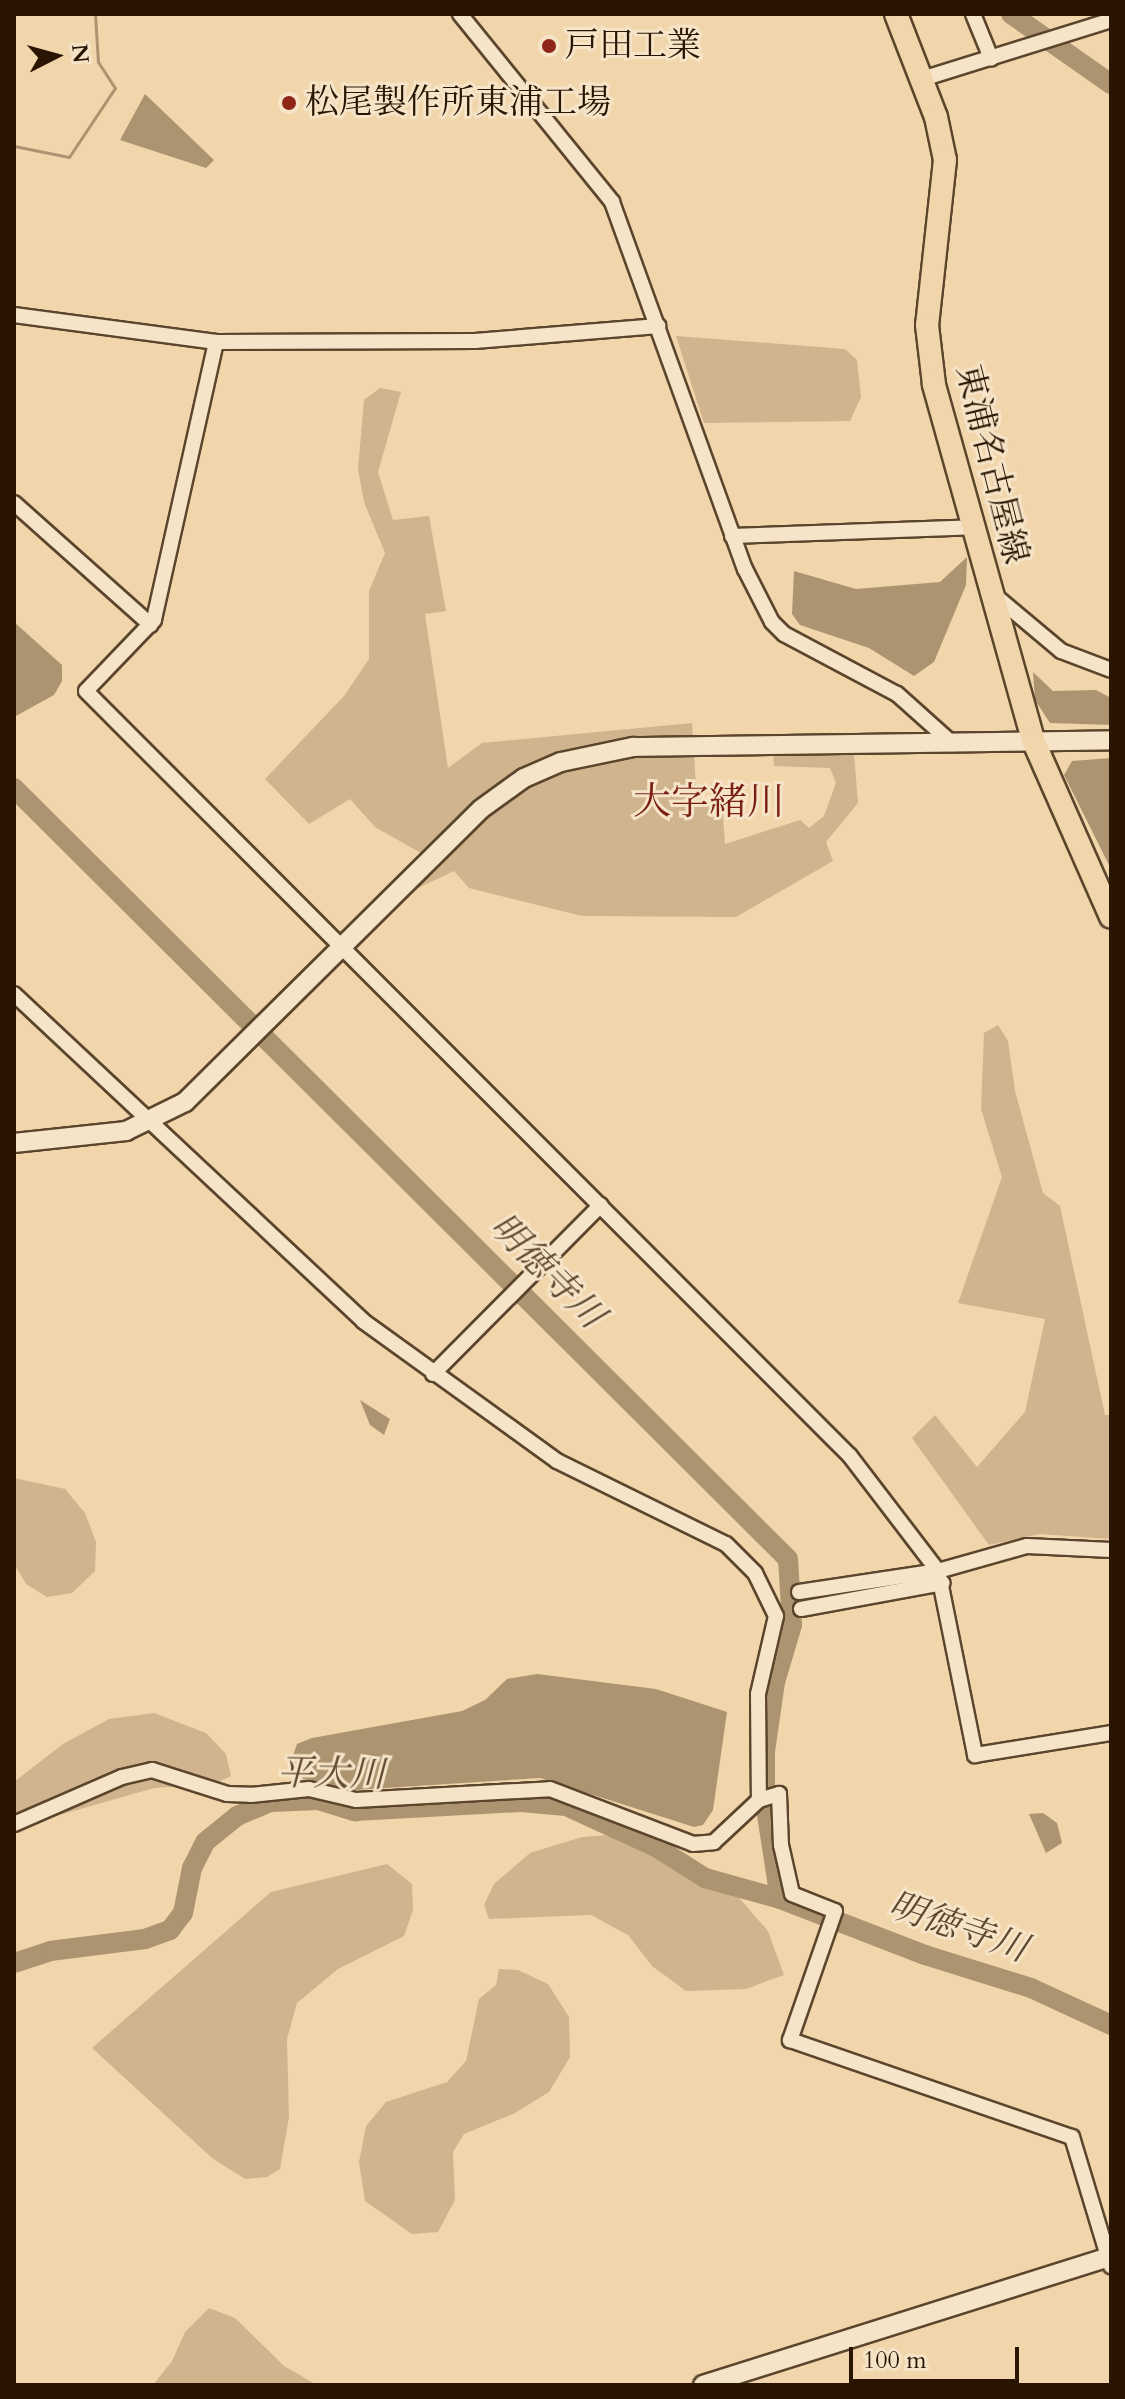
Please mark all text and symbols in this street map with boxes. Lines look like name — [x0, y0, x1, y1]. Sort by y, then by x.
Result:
north arrow — [16, 16, 96, 96]
place label: 戸田工業 — [565, 26, 701, 66]
marker: 戸田工業 — [540, 37, 558, 55]
text: N — [64, 42, 96, 65]
place label: 松尾製作所東浦工場 — [305, 83, 611, 123]
marker: 松尾製作所東浦工場 — [280, 94, 298, 112]
street label: 東浦名古屋線 — [948, 360, 1036, 568]
district label: 大字緒川 — [633, 780, 785, 826]
water label: 明徳寺川 — [481, 1205, 613, 1337]
water label: 平大川 — [277, 1751, 385, 1797]
water label: 明徳寺川 — [883, 1883, 1033, 1971]
scale bar — [853, 2331, 1023, 2381]
text: 100 m — [863, 2344, 927, 2377]

